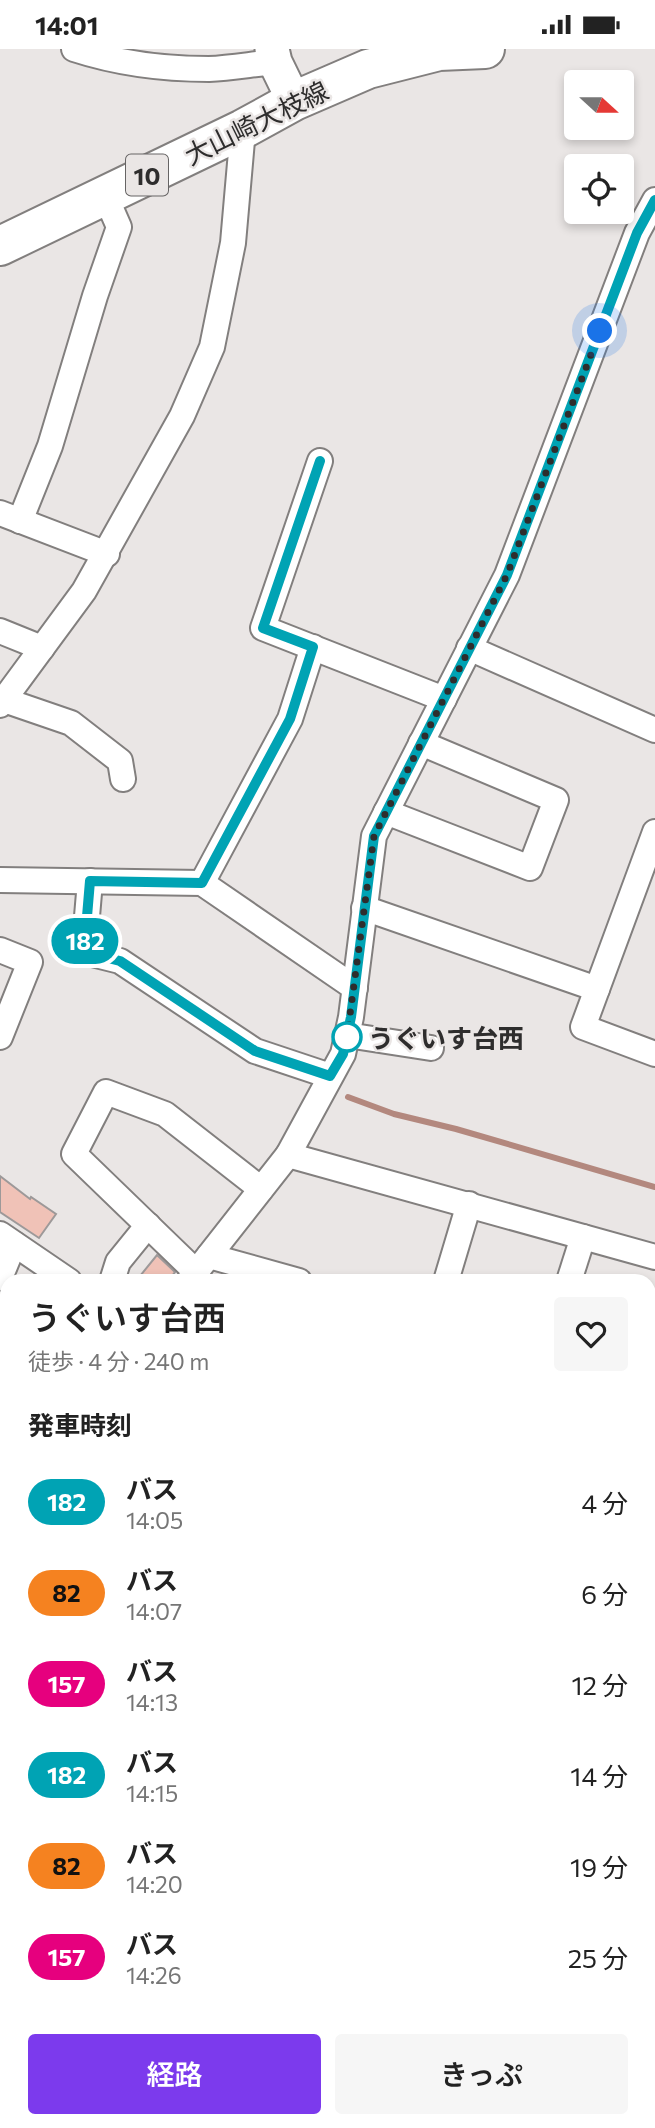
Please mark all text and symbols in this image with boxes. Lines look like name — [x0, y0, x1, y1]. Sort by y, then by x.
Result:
text: 14:01 — [35, 9, 99, 40]
north arrow — [564, 70, 634, 140]
map controls — [564, 70, 634, 224]
street label: 大山崎大枝線 — [179, 74, 333, 170]
button: locate — [564, 154, 634, 224]
road number: 10 — [126, 155, 168, 195]
your location — [582, 313, 617, 348]
line badge: 182 — [45, 918, 125, 964]
text: 182 — [65, 926, 105, 955]
marker: うぐいす台西 — [332, 1022, 362, 1052]
place label: うぐいす台西 — [368, 1022, 524, 1053]
text: うぐいす台西 — [28, 1296, 226, 1337]
button: heart — [554, 1297, 628, 1371]
text: 徒歩 · 4 分 · 240 m — [28, 1347, 209, 1375]
text: 発車時刻 — [28, 1409, 132, 1440]
text: バス — [126, 1473, 178, 1504]
text: 182 — [47, 1487, 86, 1516]
text: 4 分 — [581, 1487, 628, 1518]
text: 14:05 — [126, 1506, 183, 1534]
text: バス — [126, 1564, 178, 1595]
text: 82 — [52, 1578, 81, 1607]
text: 6 分 — [581, 1578, 628, 1609]
text: 14:07 — [126, 1597, 182, 1625]
text: バス — [126, 1655, 178, 1686]
text: 157 — [47, 1669, 86, 1698]
text: 12 分 — [571, 1669, 628, 1700]
text: 14:13 — [126, 1688, 178, 1716]
text: バス — [126, 1746, 178, 1777]
text: 182 — [47, 1760, 86, 1789]
text: 14 分 — [570, 1760, 628, 1791]
text: 14:15 — [126, 1779, 178, 1807]
text: バス — [126, 1837, 178, 1868]
text: 82 — [52, 1851, 81, 1880]
text: 19 分 — [570, 1851, 628, 1882]
text: 14:20 — [126, 1870, 183, 1898]
text: バス — [126, 1928, 178, 1959]
text: 157 — [47, 1942, 86, 1971]
text: 25 分 — [568, 1942, 628, 1973]
text: 14:26 — [126, 1961, 182, 1989]
button: 経路 — [28, 2034, 321, 2114]
button: きっぷ — [335, 2034, 628, 2114]

